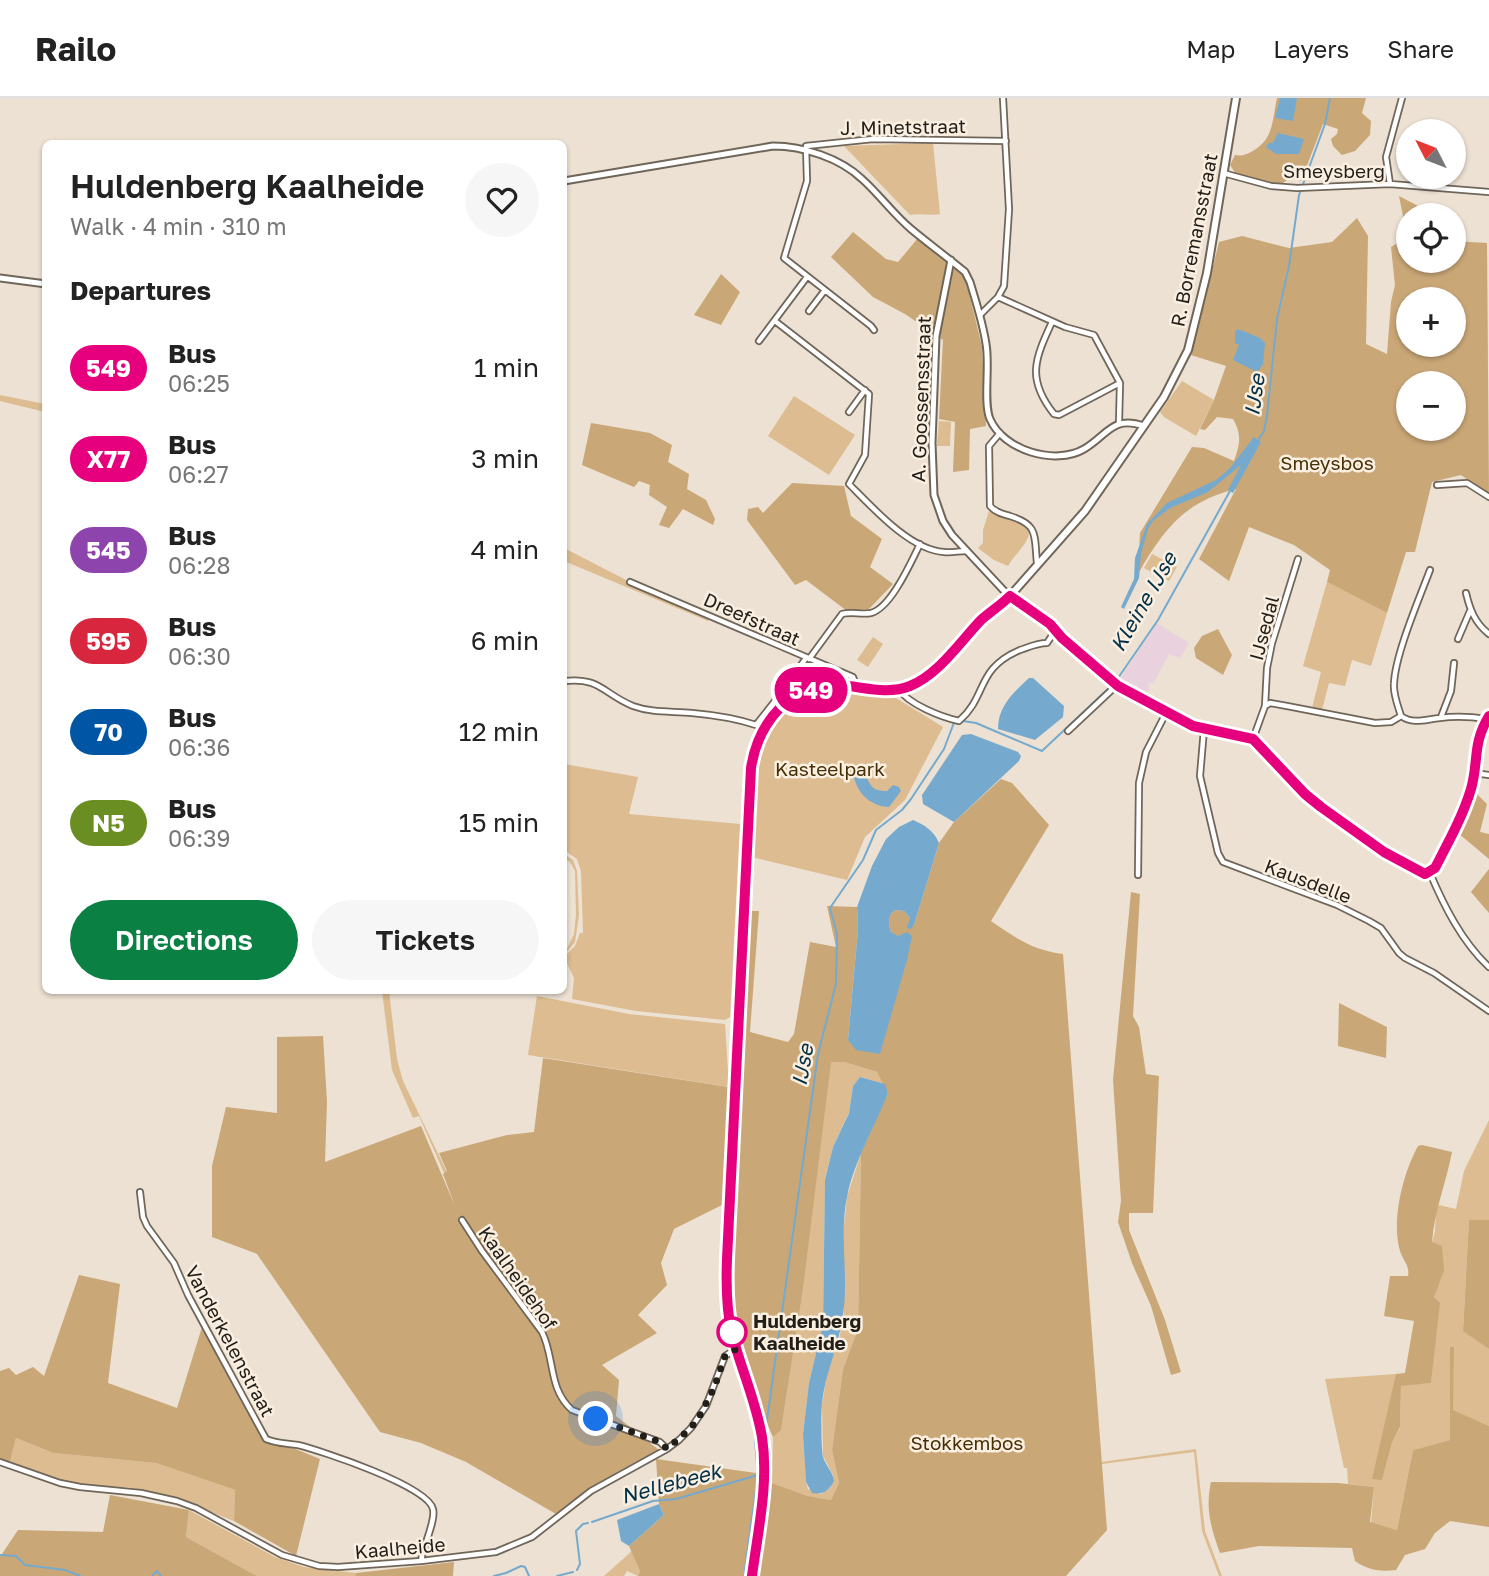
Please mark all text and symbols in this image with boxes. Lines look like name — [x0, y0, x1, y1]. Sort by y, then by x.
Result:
text: Railo — [35, 29, 116, 68]
text: Map — [1186, 34, 1235, 63]
text: Layers — [1273, 34, 1349, 63]
text: Share — [1387, 34, 1454, 63]
street label: J. Minetstraat — [840, 114, 966, 139]
north arrow — [1396, 119, 1466, 189]
map controls — [1396, 119, 1466, 441]
street label: R. Borremansstraat — [1165, 151, 1222, 329]
street label: Smeysberg — [1283, 159, 1385, 182]
button: heart — [465, 163, 539, 237]
text: Huldenberg Kaalheide — [70, 166, 424, 205]
button: locate — [1396, 203, 1466, 273]
text: Walk · 4 min · 310 m — [70, 212, 287, 240]
text: Departures — [70, 275, 211, 306]
button: + — [1396, 287, 1466, 357]
street label: A. Goossensstraat — [906, 315, 935, 482]
text: Bus — [168, 338, 216, 369]
text: 1 min — [474, 352, 539, 383]
text: 549 — [86, 353, 131, 382]
text: 06:25 — [168, 369, 230, 397]
water label: IJse — [1238, 371, 1270, 417]
button: − — [1396, 371, 1466, 441]
text: Bus — [168, 429, 216, 460]
text: 3 min — [471, 443, 539, 474]
text: X77 — [87, 444, 130, 473]
park label: Smeysbos — [1280, 451, 1374, 474]
text: 06:27 — [168, 460, 229, 488]
text: Bus — [168, 520, 216, 551]
text: 4 min — [471, 534, 539, 565]
text: 545 — [86, 535, 131, 564]
water label: Kleine IJse — [1104, 546, 1183, 656]
text: 06:28 — [168, 551, 230, 579]
street label: Dreefstraat — [700, 587, 804, 650]
street label: IJsedal — [1244, 593, 1283, 663]
text: Bus — [168, 611, 216, 642]
text: 6 min — [471, 625, 539, 656]
text: 595 — [86, 626, 131, 655]
text: 06:30 — [168, 642, 231, 670]
line badge: 549 — [771, 667, 851, 713]
text: 549 — [789, 675, 833, 704]
text: Bus — [168, 702, 216, 733]
text: 12 min — [459, 716, 539, 747]
text: 70 — [94, 717, 123, 746]
text: 06:36 — [168, 733, 230, 761]
park label: Kasteelpark — [775, 757, 885, 780]
text: Bus — [168, 793, 216, 824]
text: 15 min — [459, 807, 539, 838]
text: N5 — [92, 808, 125, 837]
text: 06:39 — [168, 824, 230, 852]
street label: Kausdelle — [1262, 854, 1355, 908]
button: Directions — [70, 900, 298, 980]
button: Tickets — [312, 900, 539, 980]
water label: IJse — [786, 1040, 819, 1088]
street label: Kaalheidehof — [474, 1222, 563, 1334]
street label: Vanderkelenstraat — [181, 1261, 280, 1420]
place label: Huldenberg Kaalheide — [753, 1309, 861, 1354]
marker: Huldenberg Kaalheide — [717, 1317, 747, 1347]
your location — [578, 1401, 613, 1436]
park label: Stokkembos — [911, 1431, 1023, 1454]
water label: Nellebeek — [618, 1457, 726, 1509]
street label: Kaalheide — [354, 1532, 446, 1563]

